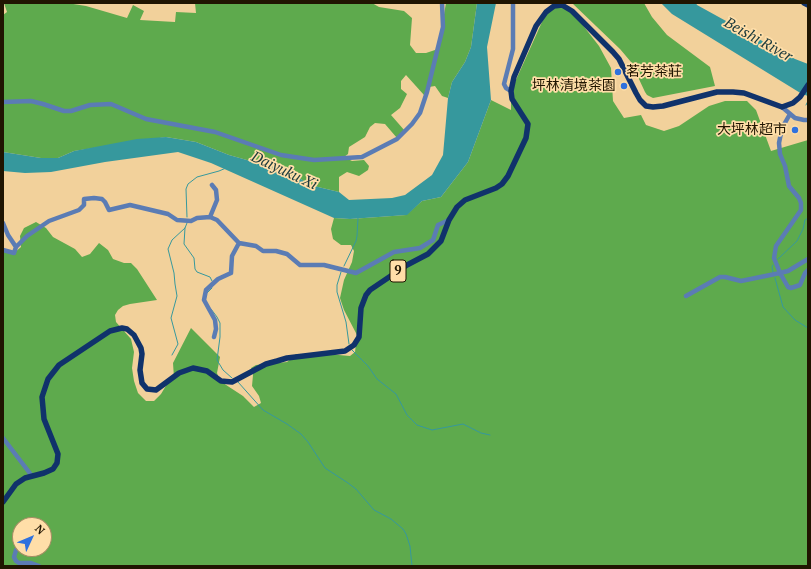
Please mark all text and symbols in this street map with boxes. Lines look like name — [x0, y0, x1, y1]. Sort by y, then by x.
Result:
water label: Beishi River — [721, 14, 795, 66]
place label: 茗芳茶莊 — [626, 64, 682, 80]
marker: 茗芳茶莊 — [613, 67, 623, 77]
place label: 坪林清境茶園 — [532, 78, 616, 94]
marker: 坪林清境茶園 — [619, 81, 629, 91]
place label: 大坪林超市 — [717, 122, 787, 138]
marker: 大坪林超市 — [790, 125, 800, 135]
water label: Daiyuku Xi — [248, 148, 320, 194]
road number: 9 — [390, 260, 406, 282]
north arrow — [12, 517, 52, 557]
text: N — [32, 521, 48, 537]

